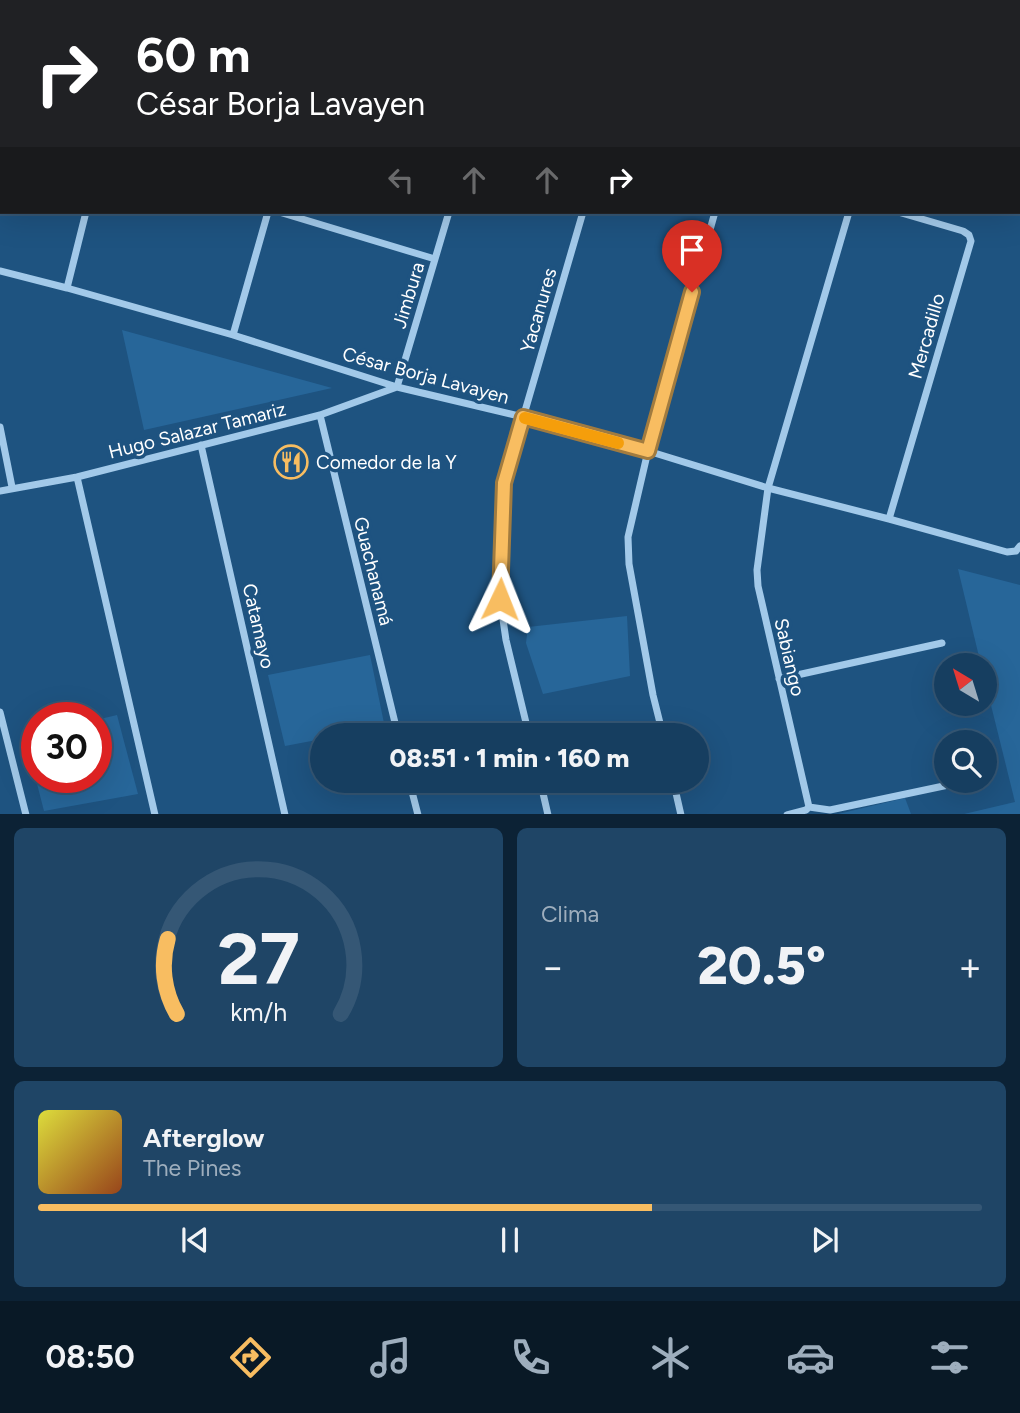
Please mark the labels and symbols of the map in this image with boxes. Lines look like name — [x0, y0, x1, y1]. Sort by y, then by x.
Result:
pin — [662, 220, 722, 292]
street label: Jimbura — [388, 259, 429, 331]
street label: Yacanures — [515, 265, 562, 355]
street label: Mercadillo — [903, 291, 950, 381]
street label: César Borja Lavayen — [340, 342, 512, 409]
street label: Hugo Salazar Tamariz — [106, 397, 288, 464]
restaurant icon: Comedor de la Y — [272, 443, 310, 481]
place label: Comedor de la Y — [316, 451, 457, 474]
street label: Guachanamá — [349, 514, 398, 628]
position arrow — [463, 562, 537, 636]
street label: Catamayo — [238, 581, 279, 671]
street label: Sabiango — [769, 616, 810, 698]
north arrow — [934, 653, 998, 716]
speed limit sign: 30 — [21, 702, 112, 793]

